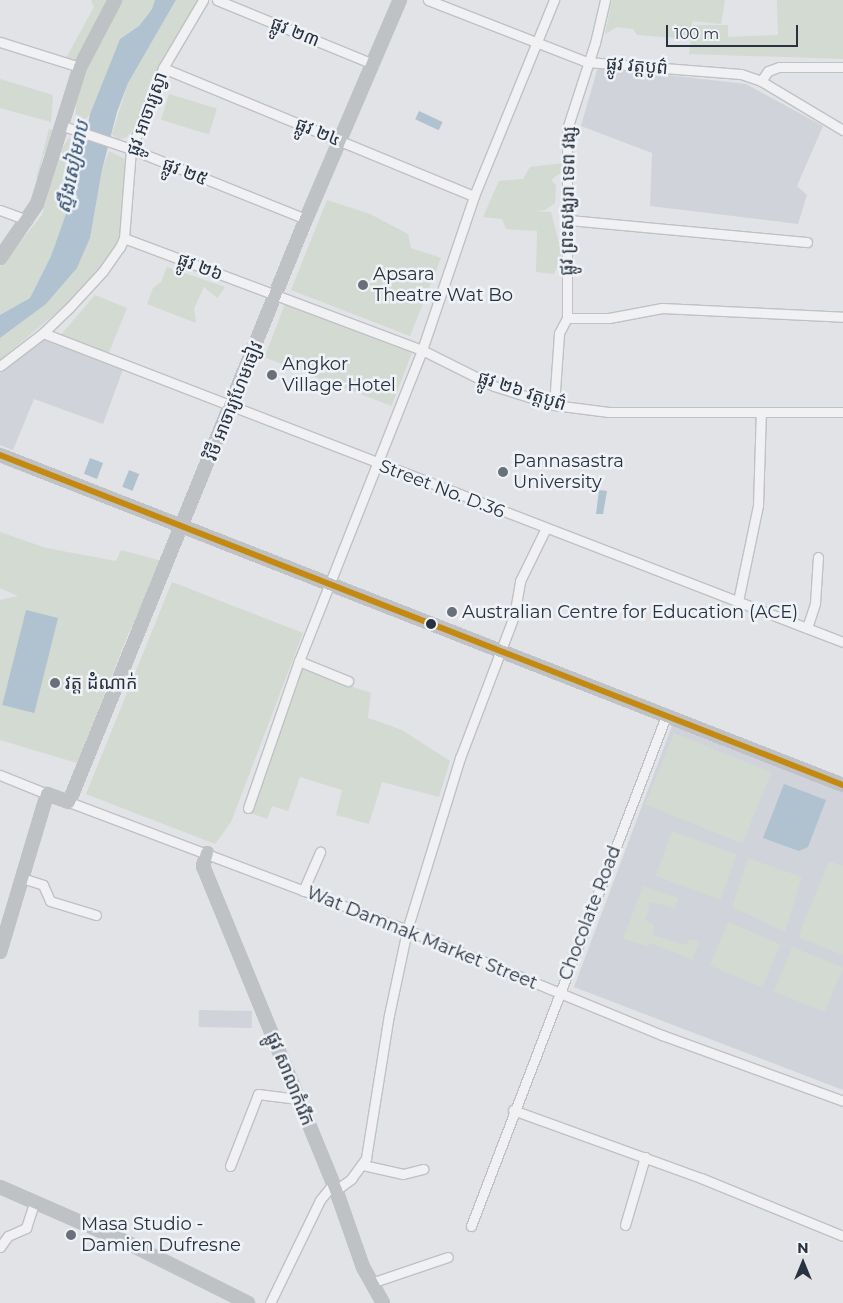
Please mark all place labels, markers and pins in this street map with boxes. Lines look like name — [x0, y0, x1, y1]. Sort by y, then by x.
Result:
place label: Apsara Theatre Wat Bo — [373, 264, 513, 306]
marker: Apsara Theatre Wat Bo — [357, 279, 369, 291]
place label: Angkor Village Hotel — [282, 354, 396, 396]
marker: Angkor Village Hotel — [266, 369, 278, 381]
place label: Pannasastra University — [513, 451, 624, 494]
marker: Pannasastra University — [497, 466, 509, 478]
place label: Australian Centre for Education (ACE) — [462, 601, 798, 623]
marker: Australian Centre for Education (ACE) — [446, 606, 458, 618]
unlabelled marker — [426, 619, 436, 629]
place label: វត្ត ដំំណាក់ — [65, 672, 137, 694]
marker: វត្ត ដំំណាក់ — [49, 677, 61, 689]
place label: Masa Studio - Damien Dufresne — [81, 1214, 241, 1256]
marker: Masa Studio - Damien Dufresne — [65, 1229, 77, 1241]

